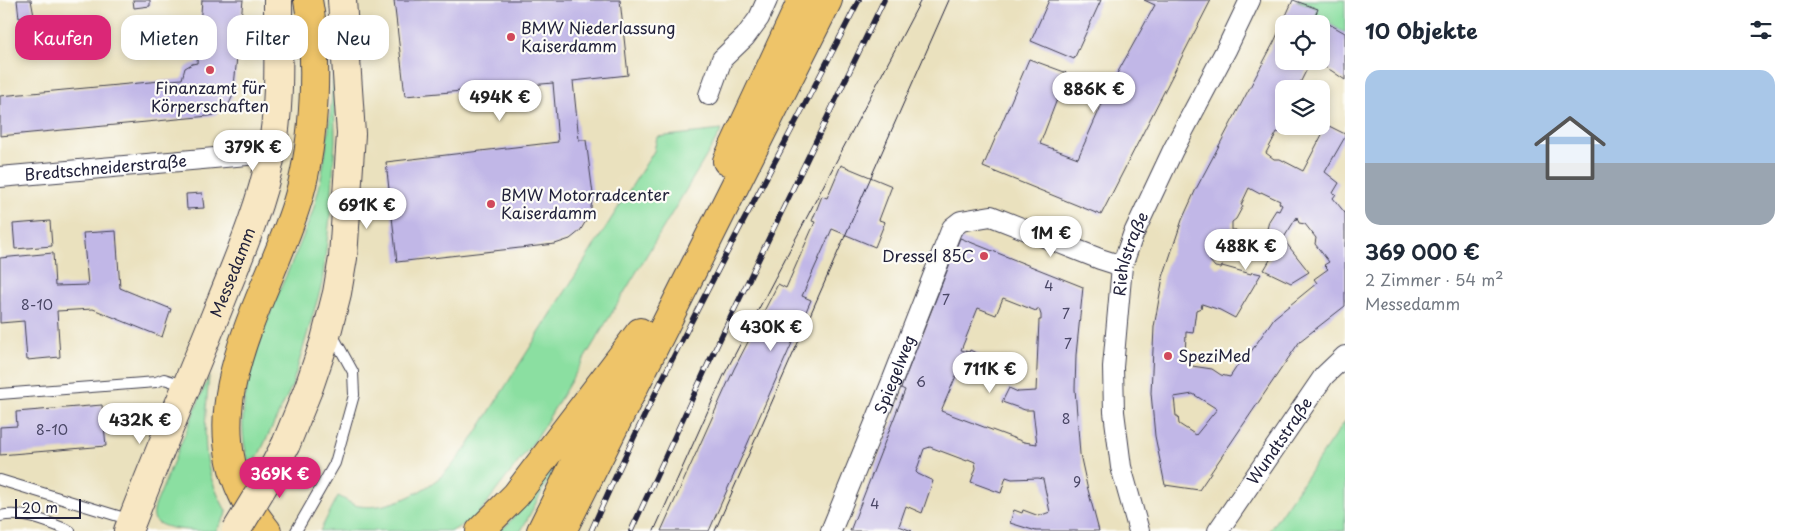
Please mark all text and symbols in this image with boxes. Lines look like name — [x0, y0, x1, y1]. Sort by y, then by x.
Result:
text: 10 Objekte — [1365, 14, 1478, 46]
chip: Kaufen — [15, 15, 111, 60]
chip: Mieten — [121, 15, 217, 60]
chip: Filter — [227, 15, 308, 60]
chip: Neu — [318, 15, 389, 60]
place label: BMW Niederlassung Kaiserdamm — [521, 15, 675, 57]
map controls — [1275, 15, 1330, 135]
button: locate — [1275, 15, 1330, 70]
icon: filters — [1747, 16, 1775, 44]
marker: BMW Niederlassung Kaiserdamm — [505, 31, 517, 43]
marker: Finanzamt für Körperschaften — [204, 64, 216, 76]
pin: 886K € — [1053, 72, 1135, 114]
place label: Finanzamt für Körperschaften — [151, 75, 269, 117]
text: 886K € — [1063, 76, 1125, 100]
pin: 494K € — [459, 80, 541, 122]
button: layers — [1275, 80, 1330, 135]
text: 494K € — [470, 84, 530, 108]
icon: home — [1525, 103, 1615, 193]
pin: 379K € — [212, 130, 294, 172]
text: 379K € — [224, 134, 282, 158]
street label: Bredtschneiderstraße — [23, 148, 188, 186]
place label: BMW Motorradcenter Kaiserdamm — [501, 182, 670, 224]
pin: 691K € — [326, 188, 408, 230]
text: 691K € — [338, 192, 396, 216]
marker: BMW Motorradcenter Kaiserdamm — [485, 198, 497, 210]
street label: Riehlstraße — [1106, 207, 1153, 297]
pin: 1M € — [1021, 216, 1081, 258]
text: 1M € — [1031, 220, 1071, 244]
street label: Messedamm — [203, 224, 260, 321]
pin: 488K € — [1205, 228, 1287, 271]
text: 488K € — [1215, 233, 1277, 257]
text: 369 000 € — [1365, 235, 1480, 267]
place label: Dressel 85C — [882, 243, 974, 267]
marker: Dressel 85C — [978, 250, 990, 262]
text: 2 Zimmer · 54 m² — [1365, 267, 1504, 291]
house number: 4 — [1044, 275, 1054, 296]
house number: 7 — [942, 289, 950, 310]
text: Messedamm — [1365, 291, 1460, 315]
house number: 8-10 — [21, 294, 53, 315]
house number: 7 — [1062, 303, 1070, 324]
pin: 430K € — [730, 310, 812, 352]
text: 430K € — [740, 314, 802, 338]
street label: Spiegelweg — [867, 331, 920, 417]
house number: 7 — [1064, 333, 1072, 354]
place label: SpeziMed — [1178, 343, 1251, 367]
marker: SpeziMed — [1162, 350, 1174, 362]
pin: 711K € — [949, 352, 1031, 394]
text: 711K € — [963, 356, 1017, 380]
house number: 6 — [916, 371, 926, 392]
street label: Wundtstraße — [1240, 392, 1317, 489]
pin: 432K € — [99, 402, 181, 445]
text: 432K € — [109, 407, 171, 431]
house number: 8 — [1062, 408, 1070, 429]
house number: 8-10 — [36, 419, 68, 440]
pin: 369K € — [239, 456, 321, 499]
text: 369K € — [251, 461, 309, 485]
house number: 9 — [1073, 471, 1081, 492]
house number: 4 — [870, 493, 880, 514]
scale bar — [15, 496, 81, 519]
text: 20 m — [22, 497, 58, 518]

